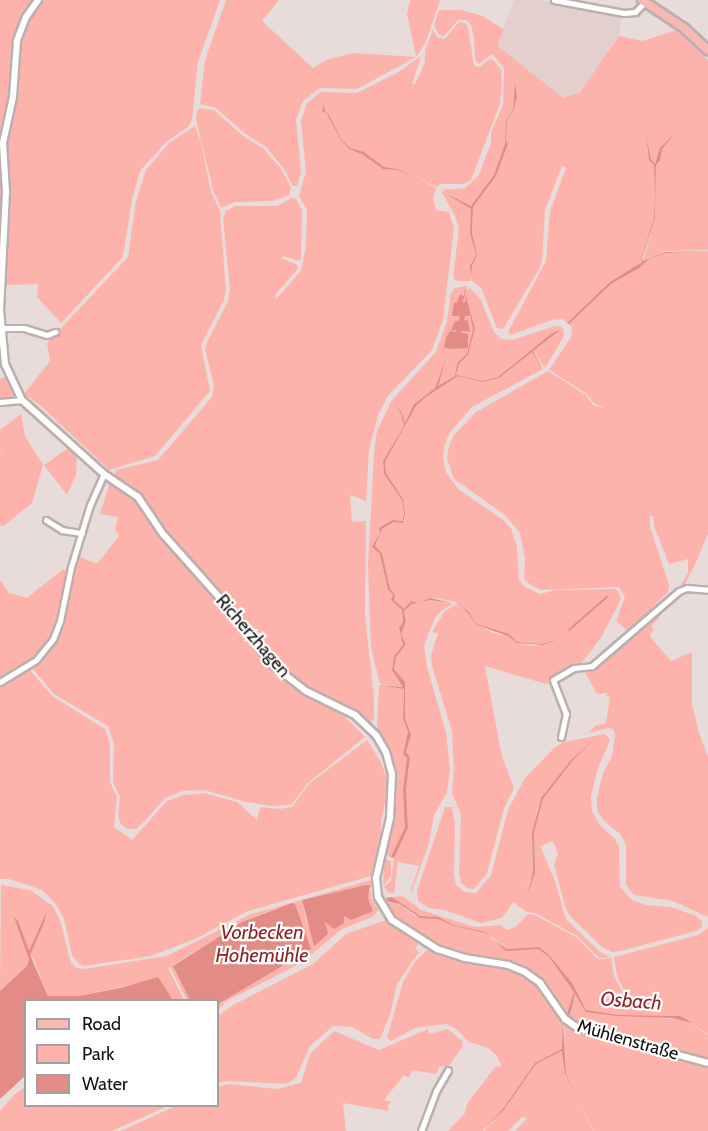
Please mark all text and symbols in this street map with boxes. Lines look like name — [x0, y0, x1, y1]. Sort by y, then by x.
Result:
street label: Richerzhagen — [211, 590, 295, 682]
water label: Vorbecken Hohemühle — [216, 921, 308, 968]
water label: Osbach — [600, 987, 662, 1015]
legend — [24, 999, 219, 1107]
text: Road — [82, 1013, 121, 1035]
street label: Mühlenstraße — [575, 1015, 681, 1065]
text: Park — [82, 1043, 114, 1065]
text: Water — [82, 1073, 128, 1095]

